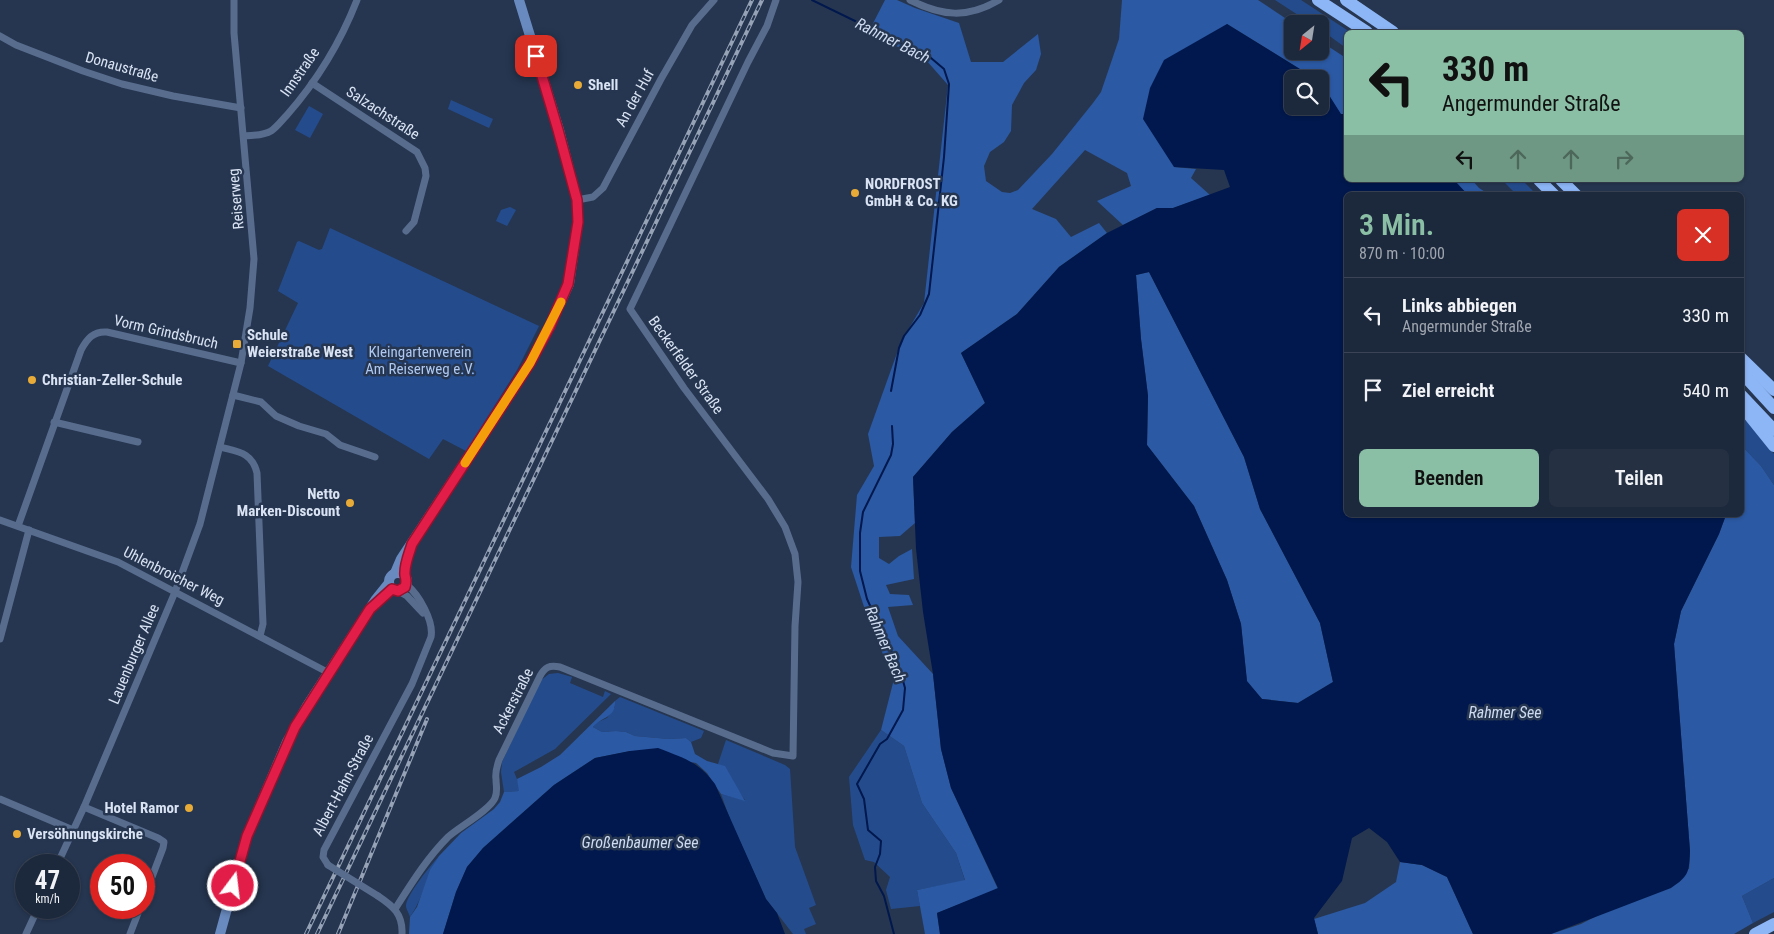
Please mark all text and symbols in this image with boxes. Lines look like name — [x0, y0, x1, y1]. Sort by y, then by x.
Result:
water label: Rahmer Bach — [852, 14, 933, 67]
north arrow — [1284, 15, 1329, 60]
map controls — [1284, 15, 1329, 115]
pin — [515, 35, 557, 77]
icon: arrive — [522, 42, 550, 70]
street label: Innstraße — [277, 44, 323, 100]
street label: Donaustraße — [83, 48, 161, 86]
text: 330 m — [1442, 49, 1529, 90]
icon: left — [1359, 50, 1424, 115]
street label: An der Huf — [612, 66, 658, 130]
button: search — [1284, 70, 1329, 115]
place label: Shell — [588, 76, 618, 94]
marker: Shell — [572, 79, 584, 91]
street label: Salzachstraße — [343, 83, 423, 143]
text: Angermunder Straße — [1442, 91, 1621, 116]
icon: left — [1451, 145, 1479, 173]
icon: ahead — [1504, 145, 1532, 173]
icon: ahead — [1557, 145, 1585, 173]
icon: right — [1610, 145, 1638, 173]
street label: Reiserweg — [224, 168, 248, 230]
place label: NORDFROST GmbH & Co. KG — [865, 175, 958, 210]
marker: NORDFROST GmbH & Co. KG — [849, 187, 861, 199]
text: 3 Min. — [1359, 207, 1434, 242]
button: close — [1677, 209, 1729, 261]
text: 870 m · 10:00 — [1359, 244, 1445, 263]
text: Links abbiegen — [1402, 294, 1517, 317]
icon: left — [1359, 301, 1387, 329]
text: 330 m — [1682, 304, 1729, 327]
street label: Vorm Grindsbruch — [112, 311, 220, 353]
street label: Beckerfelder Straße — [644, 313, 728, 417]
text: Angermunder Straße — [1402, 317, 1532, 336]
place label: Schule Weierstraße West — [247, 326, 353, 361]
marker: Schule Weierstraße West — [231, 338, 243, 350]
park label: Kleingartenverein Am Reiserweg e.V. — [365, 343, 475, 378]
place label: Christian-Zeller-Schule — [42, 371, 183, 389]
marker: Christian-Zeller-Schule — [26, 374, 38, 386]
icon: arrive — [1359, 376, 1387, 404]
text: Ziel erreicht — [1402, 379, 1494, 402]
text: 540 m — [1682, 379, 1729, 402]
button: Beenden — [1359, 449, 1539, 507]
button: Teilen — [1549, 449, 1729, 507]
place label: Netto Marken-Discount — [237, 485, 340, 520]
marker: Netto Marken-Discount — [344, 497, 356, 509]
street label: Uhlenbroicher Weg — [120, 543, 228, 609]
street label: Lauenburger Allee — [105, 601, 163, 707]
water label: Rahmer Bach — [861, 603, 910, 685]
street label: Ackerstraße — [489, 665, 537, 737]
water label: Rahmer See — [1468, 703, 1542, 722]
street label: Albert-Hahn-Straße — [309, 731, 377, 839]
place label: Hotel Ramor — [104, 799, 179, 817]
marker: Hotel Ramor — [183, 802, 195, 814]
place label: Versöhnungskirche — [27, 825, 143, 843]
marker: Versöhnungskirche — [11, 828, 23, 840]
water label: Großenbaumer See — [582, 833, 698, 852]
speed limit sign: 50 — [90, 854, 155, 919]
position arrow — [206, 859, 258, 911]
text: 47 — [35, 866, 60, 895]
text: km/h — [35, 892, 60, 906]

